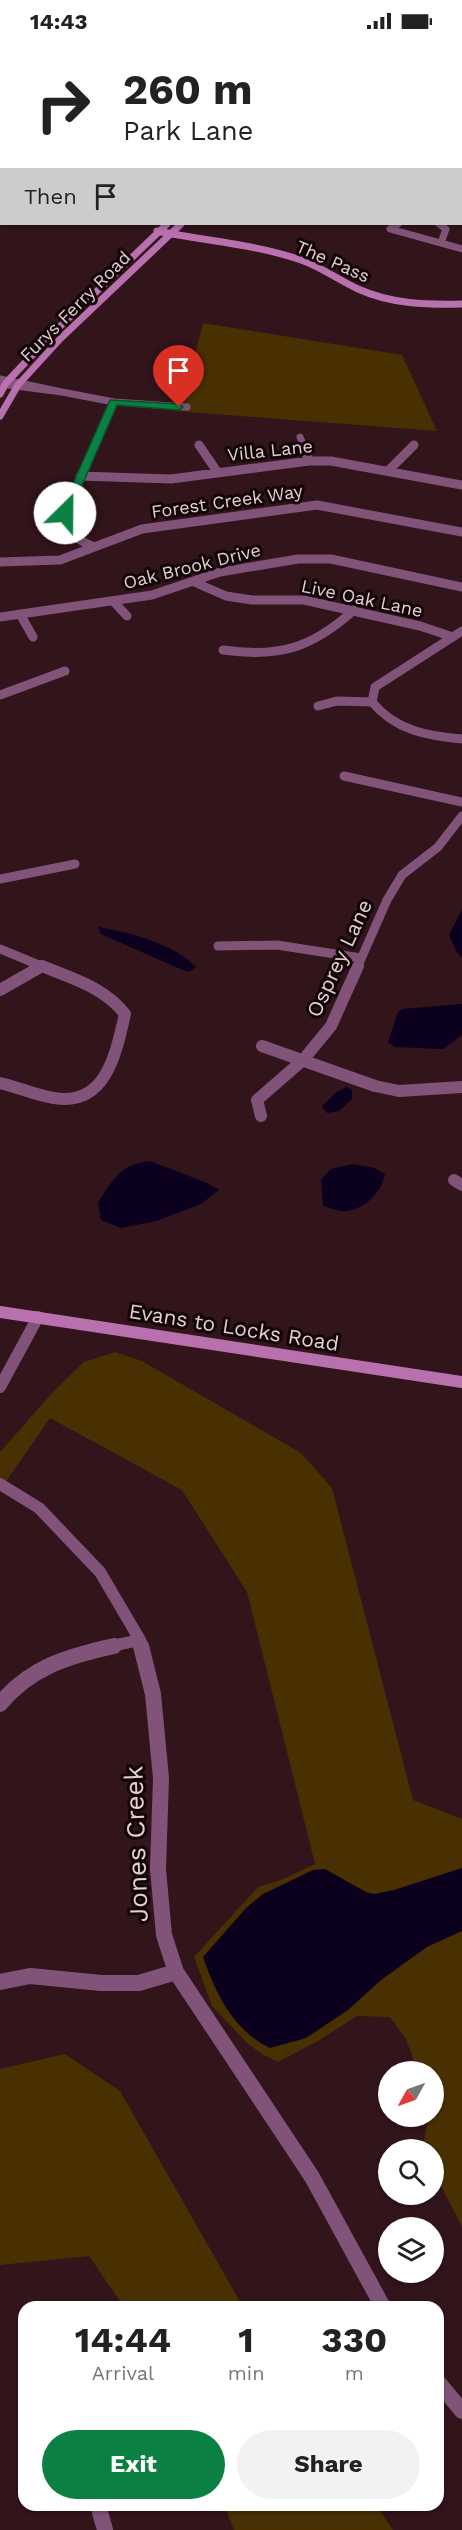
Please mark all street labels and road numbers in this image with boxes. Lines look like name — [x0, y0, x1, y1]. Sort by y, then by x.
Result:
street label: The Pass — [293, 235, 373, 287]
street label: Furys Ferry Road — [15, 246, 135, 366]
street label: Villa Lane — [226, 435, 314, 465]
street label: Forest Creek Way — [150, 480, 305, 522]
street label: Oak Brook Drive — [121, 539, 263, 593]
street label: Live Oak Lane — [299, 575, 425, 621]
street label: Osprey Lane — [301, 895, 377, 1021]
street label: Evans to Locks Road — [127, 1298, 341, 1356]
street label: Jones Creek — [118, 1765, 154, 1923]

